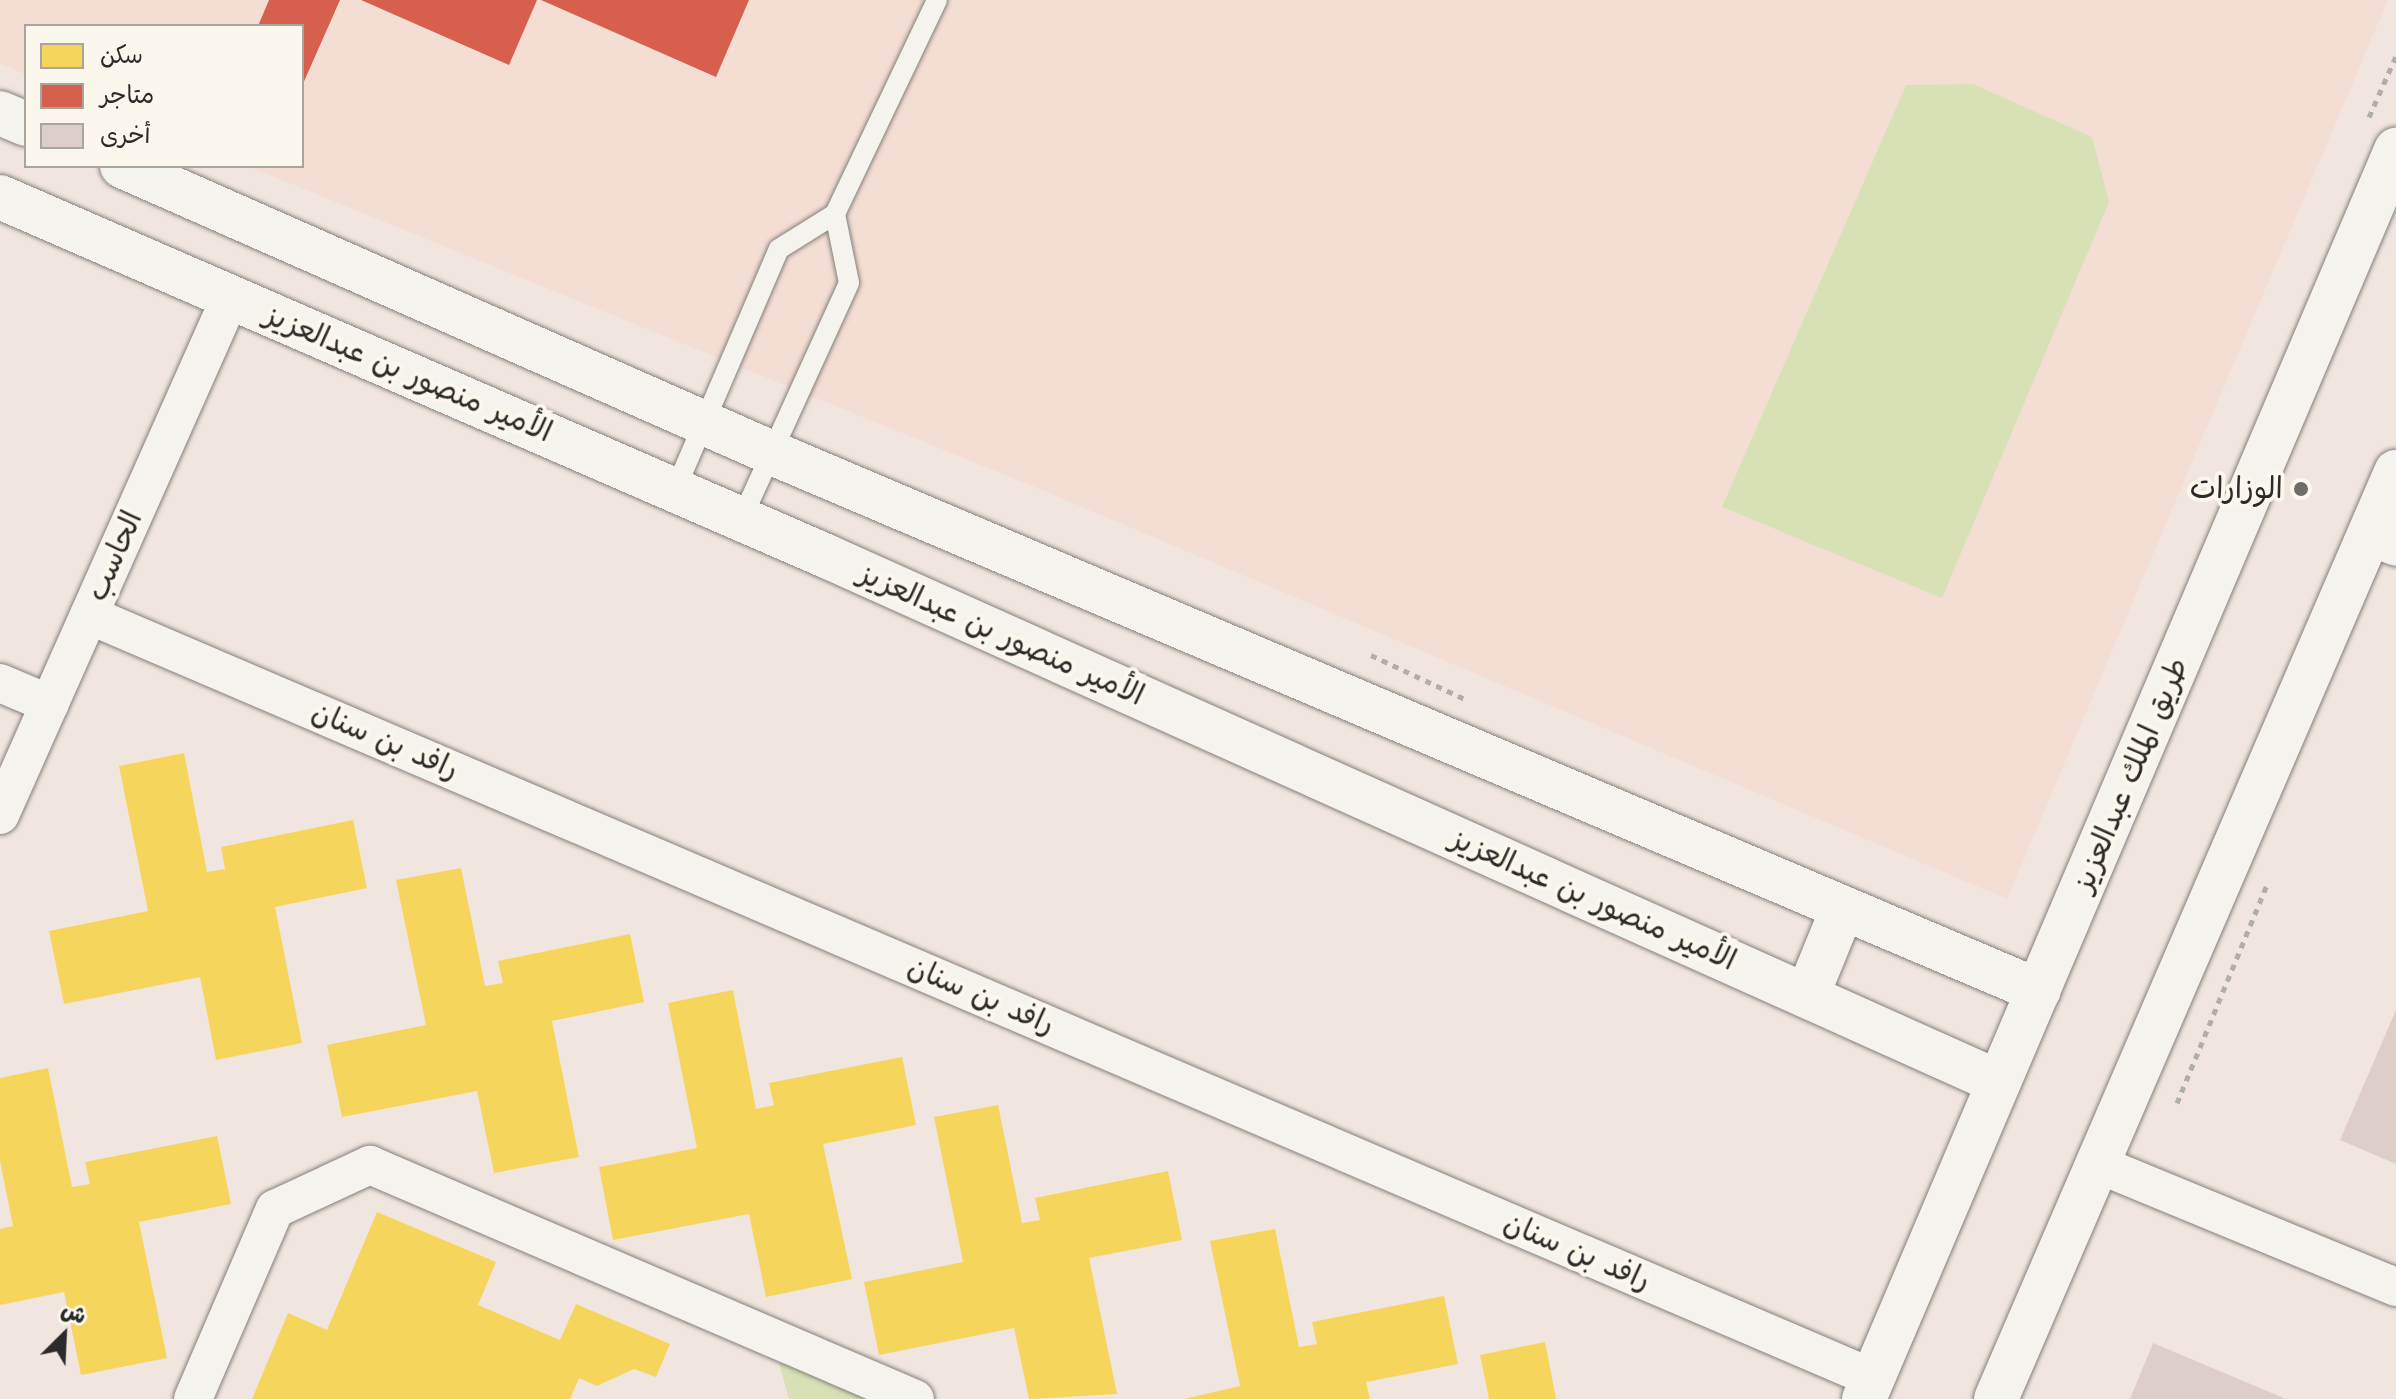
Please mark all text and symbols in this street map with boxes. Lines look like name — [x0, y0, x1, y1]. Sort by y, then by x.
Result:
legend — [24, 24, 304, 168]
text: سكن — [100, 41, 143, 69]
text: متاجر — [100, 81, 154, 109]
text: أخرى — [100, 121, 151, 149]
street label: الأمير منصور بن عبدالعزيز — [259, 297, 557, 451]
place label: الوزارات — [2190, 471, 2283, 507]
marker: الوزارات — [2290, 478, 2312, 500]
street label: الحاسب — [79, 505, 151, 607]
street label: الأمير منصور بن عبدالعزيز — [853, 556, 1149, 714]
street label: طريق الملك عبدالعزيز — [2065, 652, 2197, 898]
street label: رافد بن سنان — [306, 694, 464, 788]
street label: الأمير منصور بن عبدالعزيز — [1445, 821, 1741, 979]
street label: رافد بن سنان — [902, 949, 1060, 1043]
street label: رافد بن سنان — [1498, 1205, 1656, 1299]
north arrow — [24, 1295, 104, 1375]
text: ش — [57, 1296, 90, 1330]

